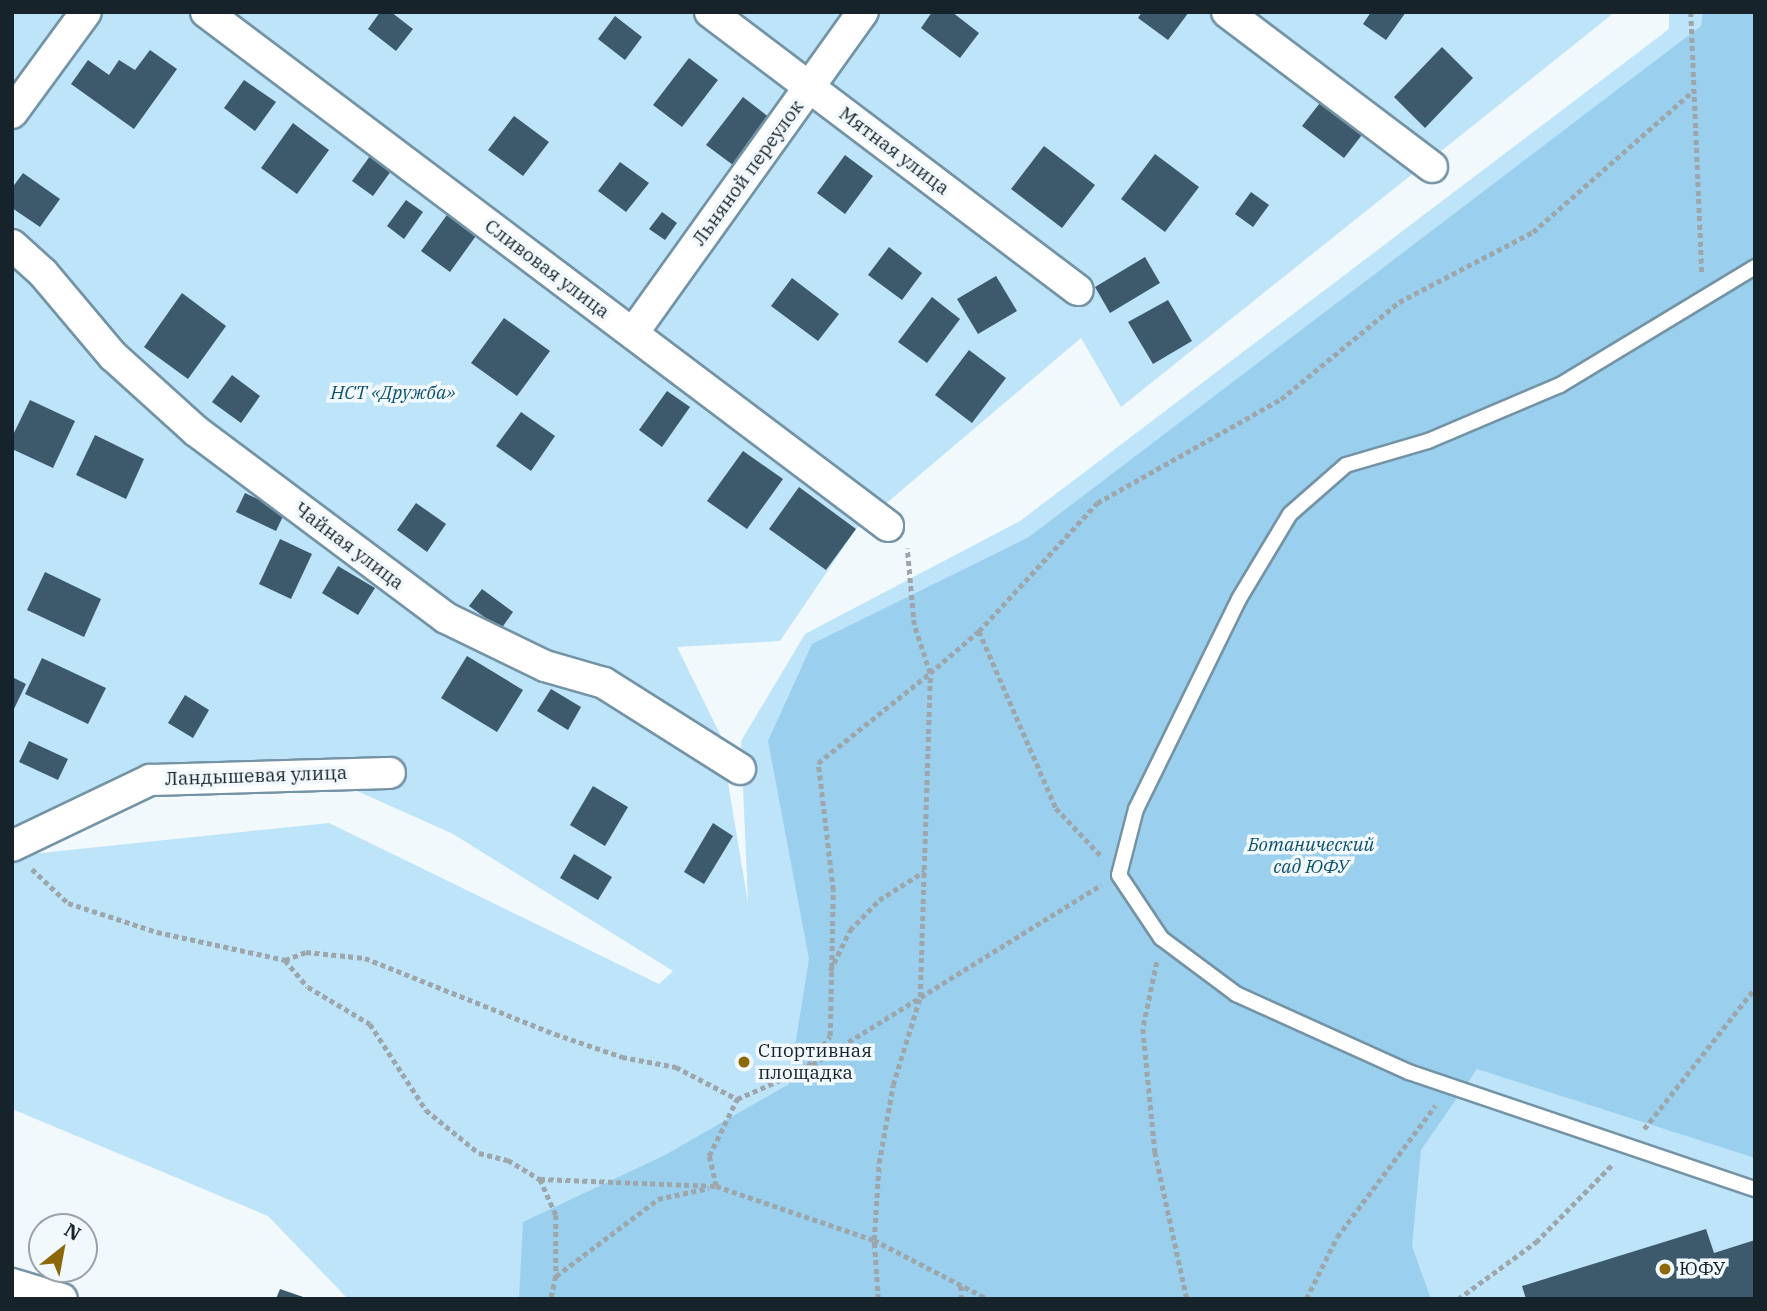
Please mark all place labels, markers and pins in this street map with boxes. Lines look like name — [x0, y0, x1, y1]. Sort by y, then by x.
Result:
place label: Спортивная площадка — [758, 1040, 872, 1084]
marker: Спортивная площадка — [736, 1054, 752, 1070]
place label: ЮФУ — [1679, 1258, 1725, 1280]
marker: ЮФУ — [1657, 1261, 1673, 1277]

